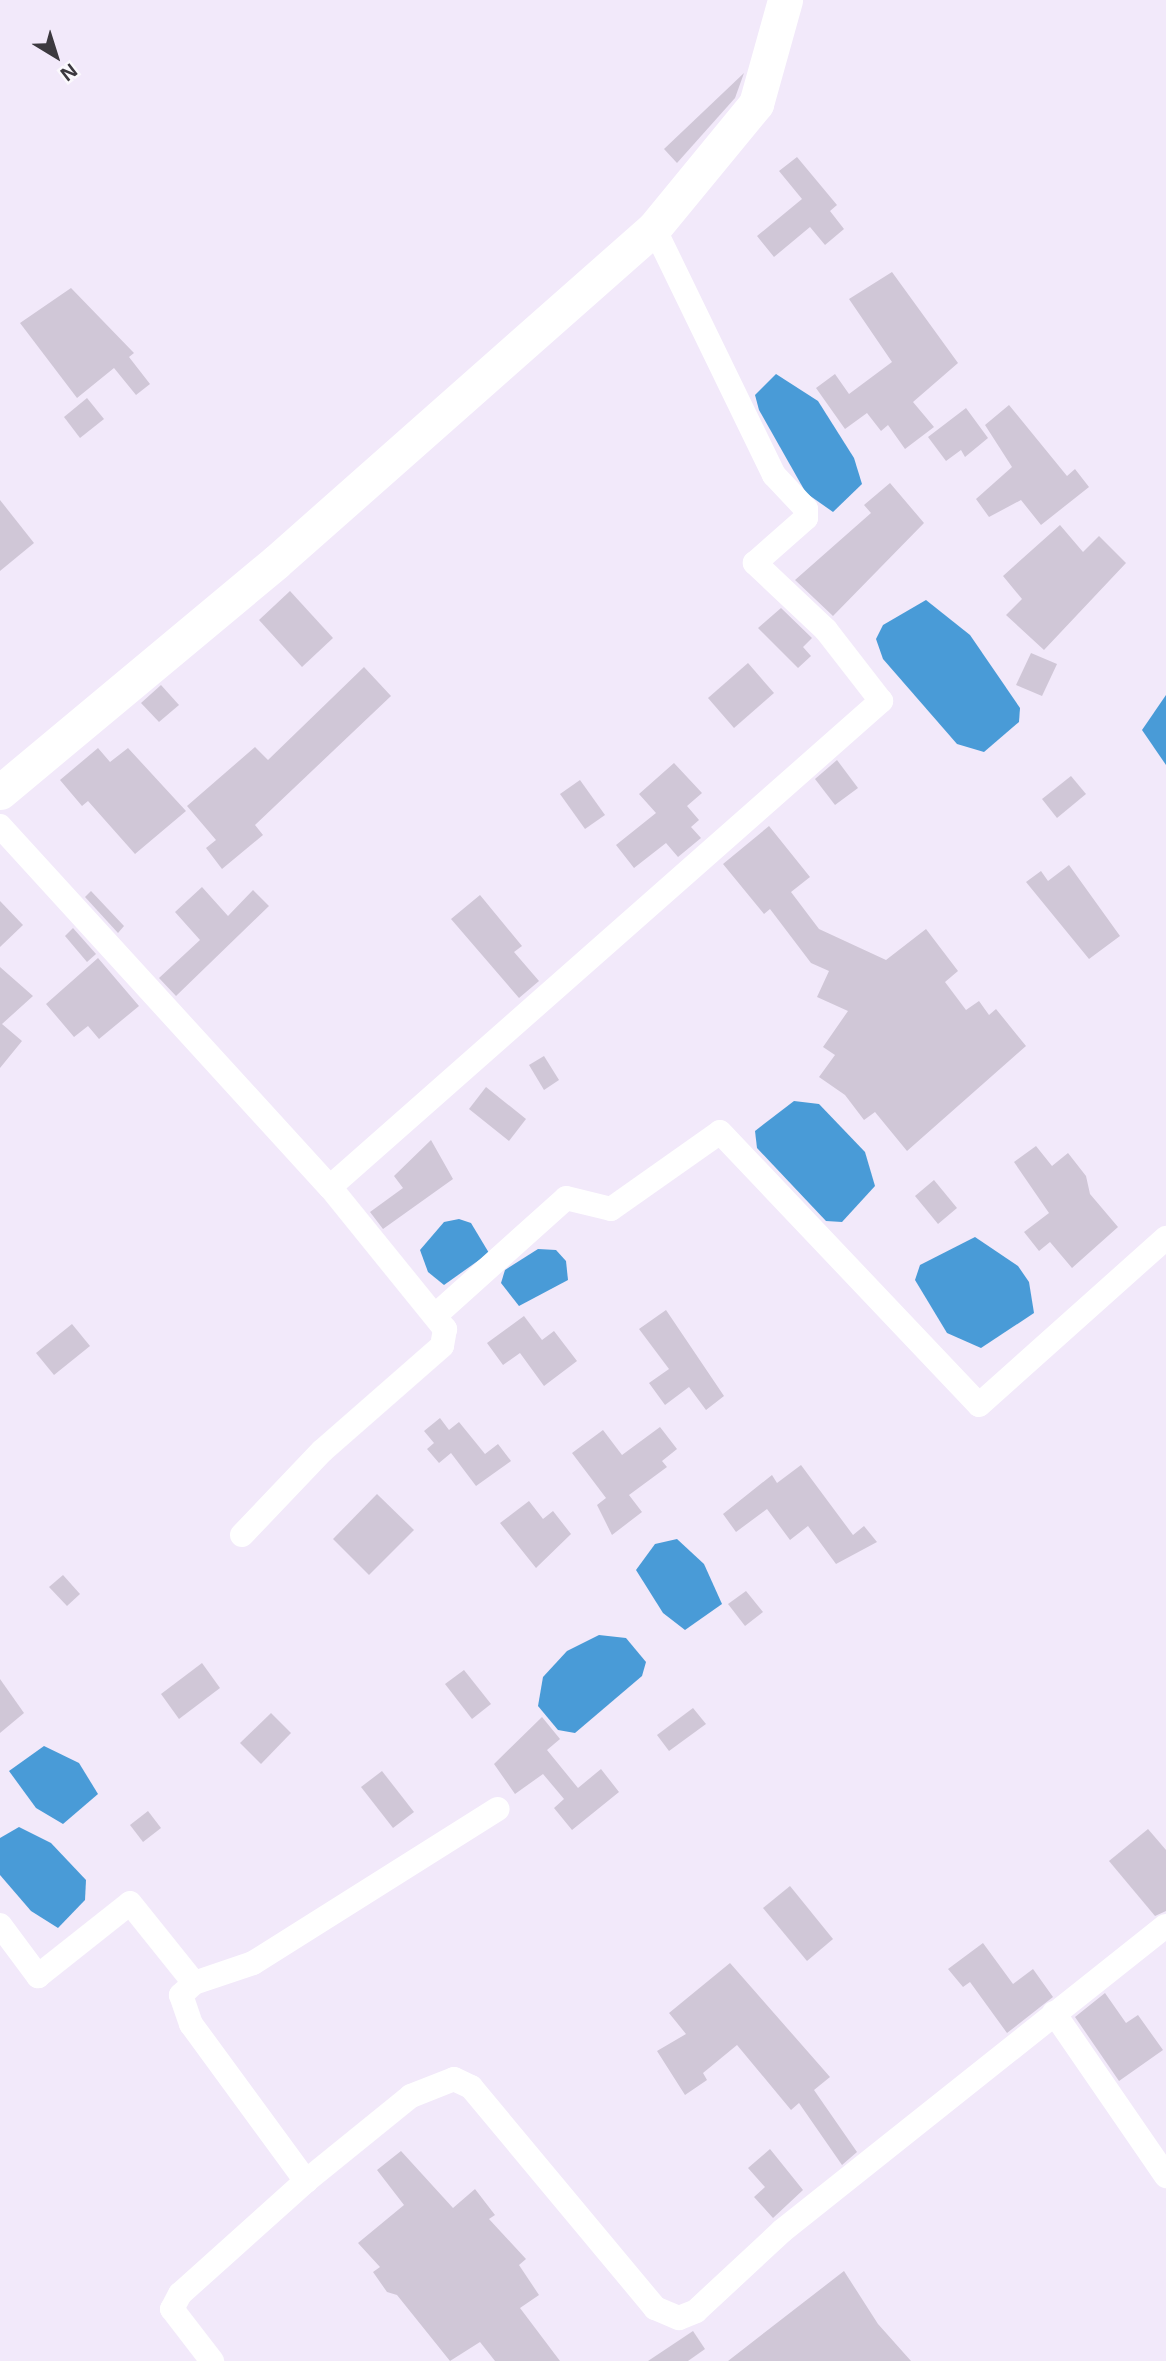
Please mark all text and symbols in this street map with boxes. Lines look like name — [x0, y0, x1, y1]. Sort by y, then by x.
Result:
north arrow — [21, 21, 91, 91]
text: N — [55, 58, 83, 88]

